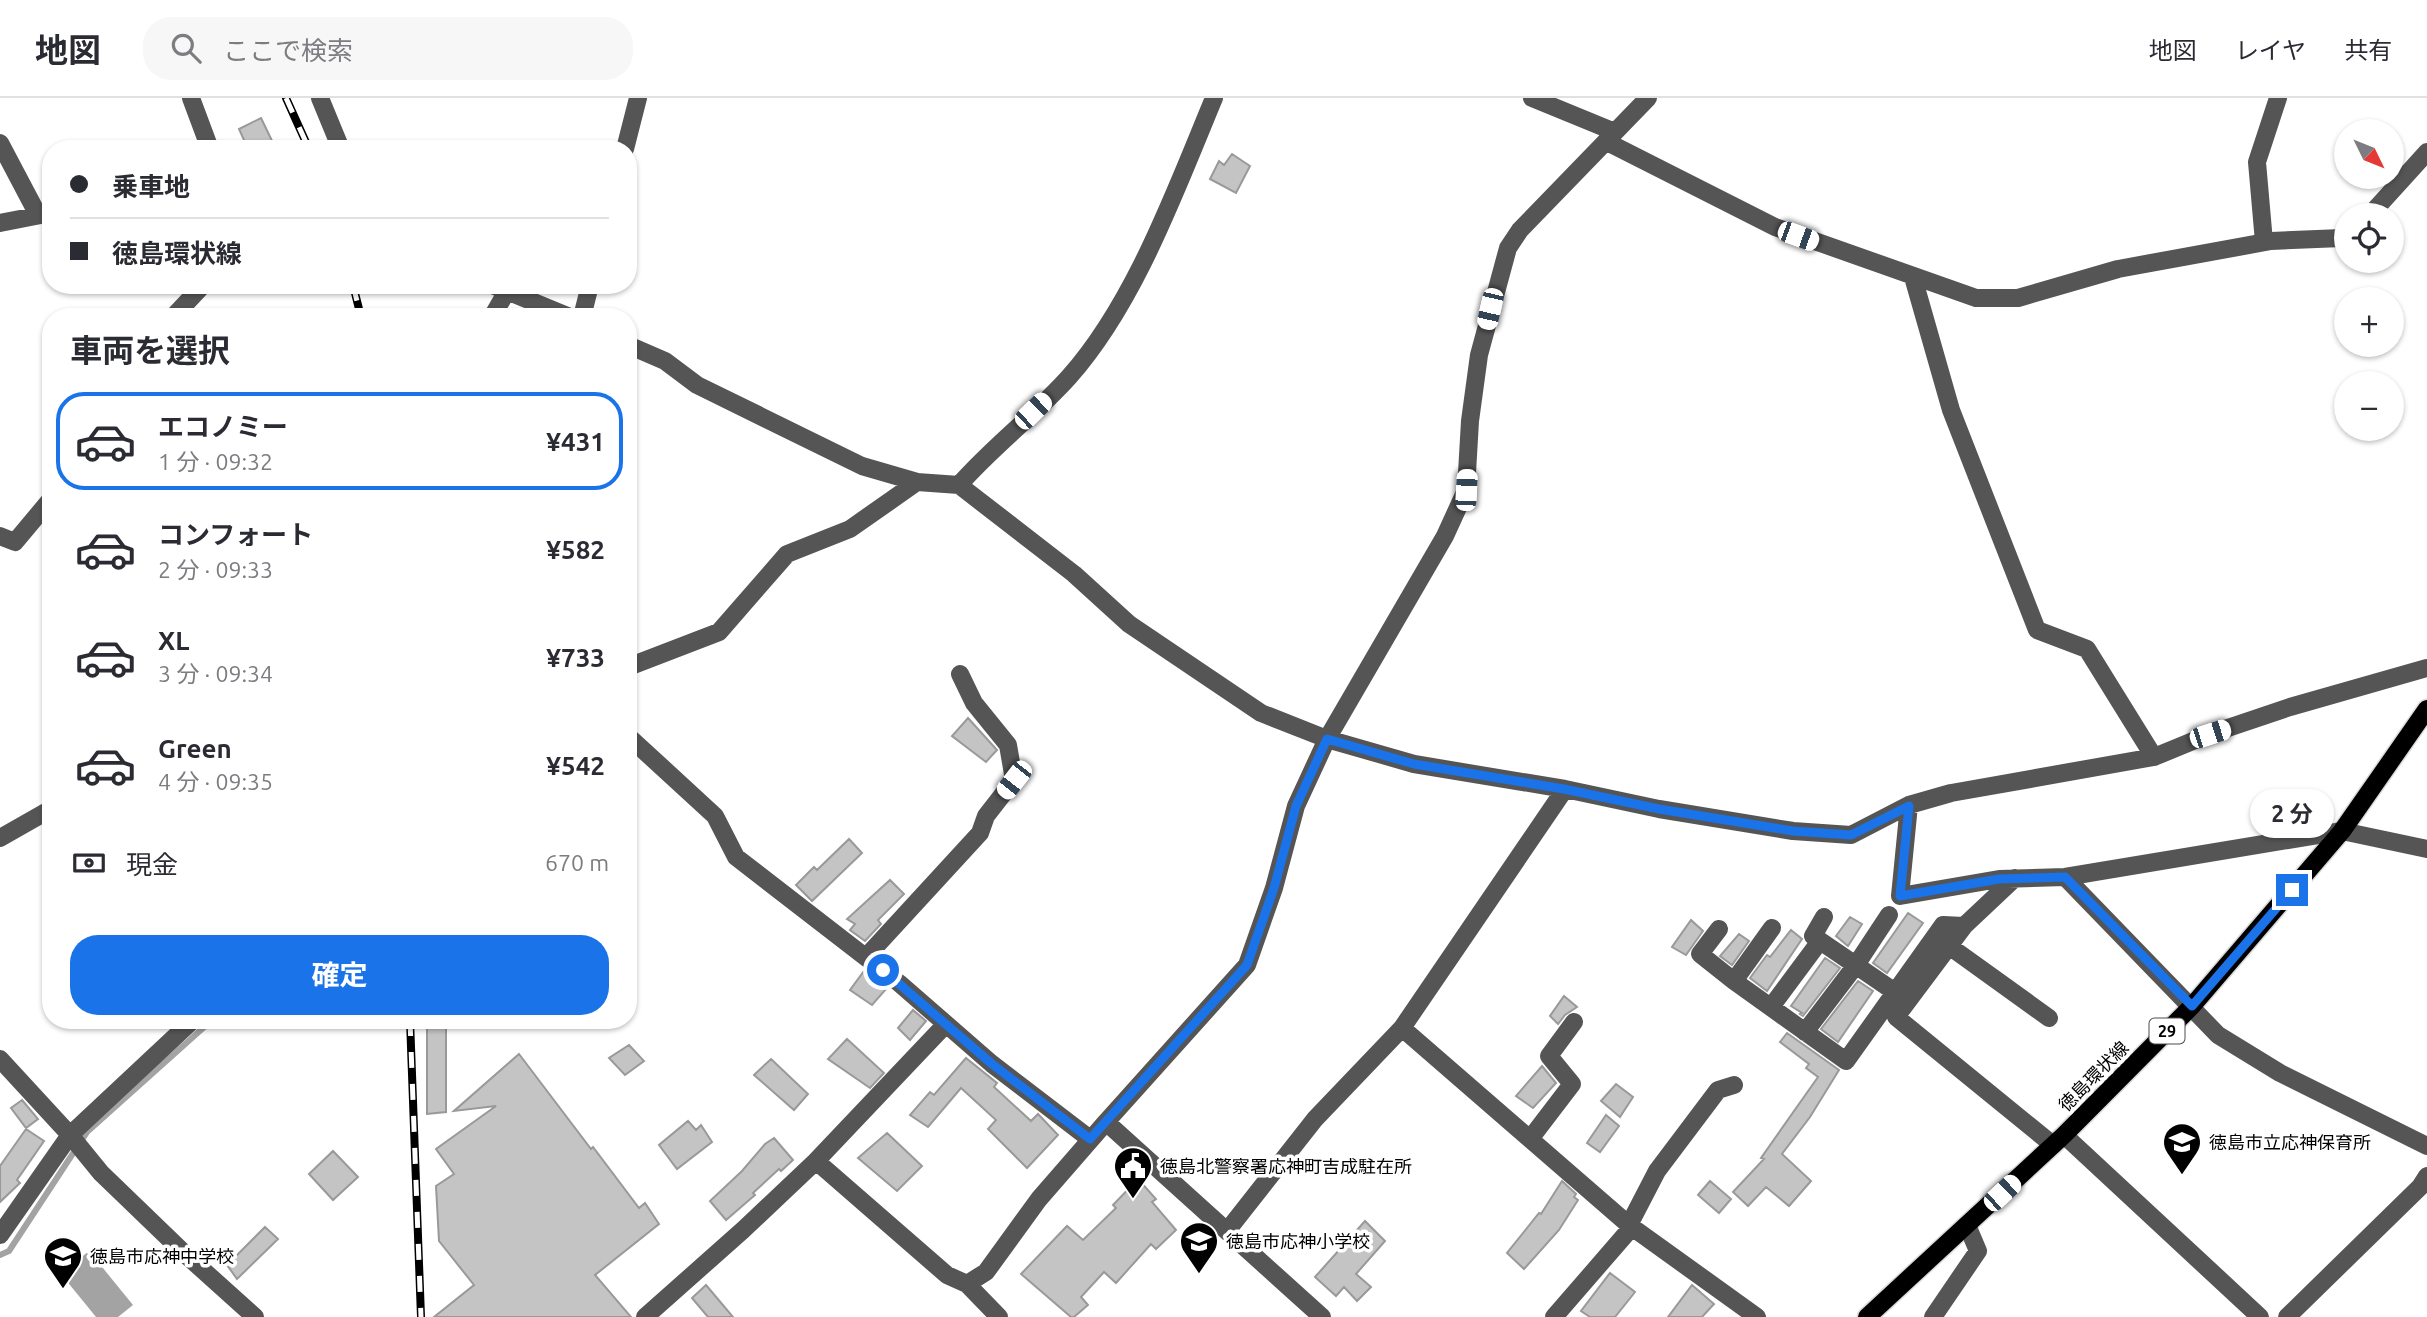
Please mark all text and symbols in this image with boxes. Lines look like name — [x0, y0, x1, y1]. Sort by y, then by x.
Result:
search box — [143, 17, 633, 80]
icon: search — [167, 29, 205, 67]
text: 地図 — [35, 31, 101, 68]
text: ここで検索 — [223, 36, 353, 65]
text: 地図 — [2149, 37, 2197, 64]
text: レイヤ — [2235, 37, 2306, 64]
text: 共有 — [2344, 37, 2392, 64]
north arrow — [2334, 119, 2404, 189]
map controls — [2334, 119, 2404, 441]
text: 乗車地 — [112, 172, 190, 201]
button: locate — [2334, 203, 2404, 273]
car — [1775, 219, 1822, 253]
text: 徳島環状線 — [112, 239, 242, 268]
car — [1476, 286, 1505, 332]
button: + — [2334, 287, 2404, 357]
text: 車両を選択 — [70, 332, 230, 368]
button: − — [2334, 371, 2404, 441]
car — [1011, 389, 1056, 433]
icon: car — [74, 410, 137, 473]
text: エコノミー — [158, 412, 288, 441]
text: ¥431 — [546, 427, 605, 456]
text: 1 分 · 09:32 — [158, 449, 273, 474]
car — [1455, 468, 1478, 512]
icon: car — [74, 518, 137, 581]
text: コンフォート — [158, 520, 313, 549]
text: ¥582 — [546, 535, 605, 564]
text: 2 分 · 09:33 — [158, 557, 273, 582]
icon: car — [74, 626, 137, 689]
text: XL — [158, 626, 189, 655]
text: ¥733 — [546, 643, 605, 672]
text: 3 分 · 09:34 — [158, 661, 273, 686]
car — [2187, 718, 2234, 750]
icon: car — [74, 734, 137, 797]
text: Green — [158, 734, 232, 763]
text: ¥542 — [546, 751, 605, 780]
car — [993, 757, 1036, 803]
text: 4 分 · 09:35 — [158, 769, 273, 794]
callout: 2 分 — [2250, 788, 2334, 838]
text: 2 分 — [2271, 801, 2313, 826]
icon: cash — [70, 844, 108, 882]
text: 現金 — [126, 850, 178, 879]
text: 670 m — [545, 850, 609, 875]
route end — [2276, 874, 2308, 906]
button: 確定 — [70, 935, 609, 1015]
route start — [867, 954, 899, 986]
road number: 29 — [2150, 1018, 2184, 1043]
street label: 徳島環状線 — [2054, 1037, 2132, 1115]
school or university icon: 徳島市立応神保育所 — [2161, 1121, 2203, 1176]
place label: 徳島市立応神保育所 — [2209, 1132, 2371, 1152]
public building icon: 徳島北警察署応神町吉成駐在所 — [1112, 1145, 1154, 1200]
place label: 徳島北警察署応神町吉成駐在所 — [1160, 1156, 1412, 1176]
car — [1980, 1171, 2025, 1215]
school or university icon: 徳島市応神小学校 — [1178, 1220, 1220, 1275]
place label: 徳島市応神小学校 — [1226, 1231, 1370, 1251]
school or university icon: 徳島市応神中学校 — [42, 1235, 84, 1290]
place label: 徳島市応神中学校 — [90, 1246, 234, 1266]

